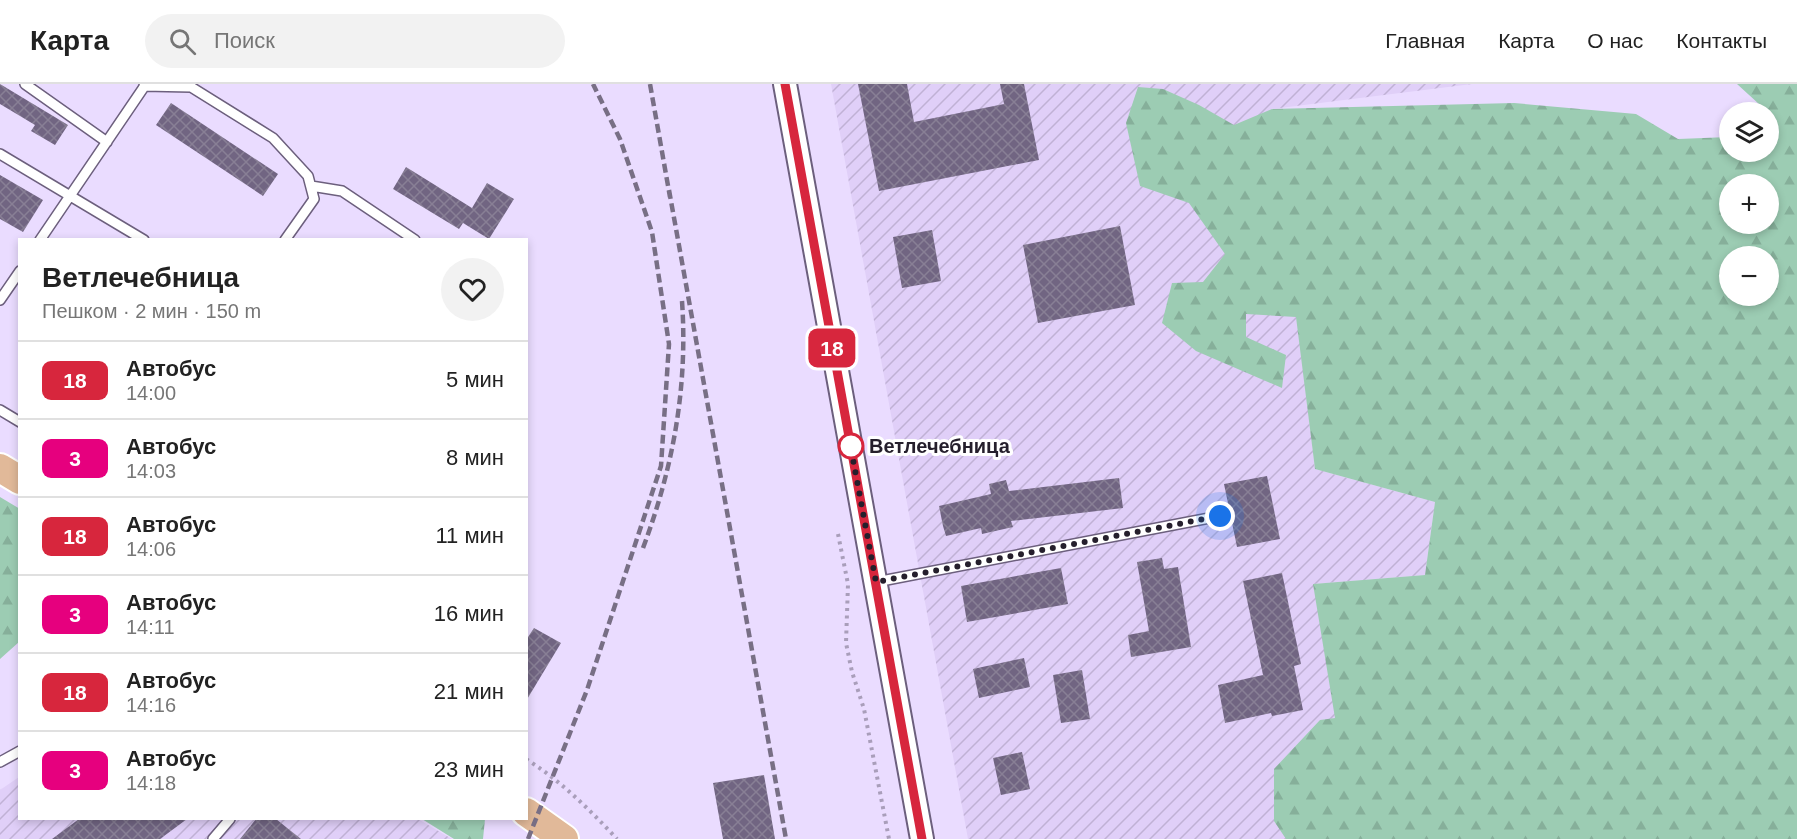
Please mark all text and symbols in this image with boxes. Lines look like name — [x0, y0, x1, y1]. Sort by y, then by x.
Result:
search box — [145, 14, 565, 68]
text: Карта — [30, 25, 109, 56]
icon: search — [166, 25, 199, 58]
text: Поиск — [214, 28, 275, 53]
text: Главная — [1385, 29, 1465, 52]
text: Карта — [1498, 29, 1554, 52]
text: О нас — [1587, 29, 1643, 52]
text: Контакты — [1676, 29, 1767, 52]
map controls — [1719, 102, 1779, 306]
button: layers — [1719, 102, 1779, 162]
button: + — [1719, 174, 1779, 234]
button: − — [1719, 246, 1779, 306]
button: heart — [441, 258, 504, 321]
text: Ветлечебница — [42, 262, 239, 293]
text: Пешком · 2 мин · 150 m — [42, 300, 261, 322]
line badge: 18 — [805, 328, 859, 368]
text: 18 — [820, 337, 844, 360]
text: Автобус — [126, 356, 216, 381]
text: 5 мин — [446, 367, 504, 392]
text: 18 — [63, 369, 87, 392]
text: 14:00 — [126, 382, 176, 404]
marker: Ветлечебница — [838, 433, 864, 459]
text: Автобус — [126, 434, 216, 459]
place label: Ветлечебница — [869, 435, 1011, 457]
text: 8 мин — [446, 445, 504, 470]
text: 3 — [69, 447, 81, 470]
text: 14:03 — [126, 460, 176, 482]
your location — [1205, 501, 1235, 531]
text: Автобус — [126, 512, 216, 537]
text: 11 мин — [435, 523, 504, 548]
text: 18 — [63, 525, 87, 548]
text: 14:06 — [126, 538, 176, 560]
text: Автобус — [126, 590, 216, 615]
text: 16 мин — [434, 601, 504, 626]
text: 3 — [69, 603, 81, 626]
text: 14:11 — [126, 616, 175, 638]
text: Автобус — [126, 668, 216, 693]
text: 21 мин — [434, 679, 504, 704]
text: 18 — [63, 681, 87, 704]
text: 14:16 — [126, 694, 176, 716]
text: Автобус — [126, 746, 216, 771]
text: 23 мин — [434, 757, 504, 782]
text: 3 — [69, 759, 81, 782]
text: 14:18 — [126, 772, 176, 794]

